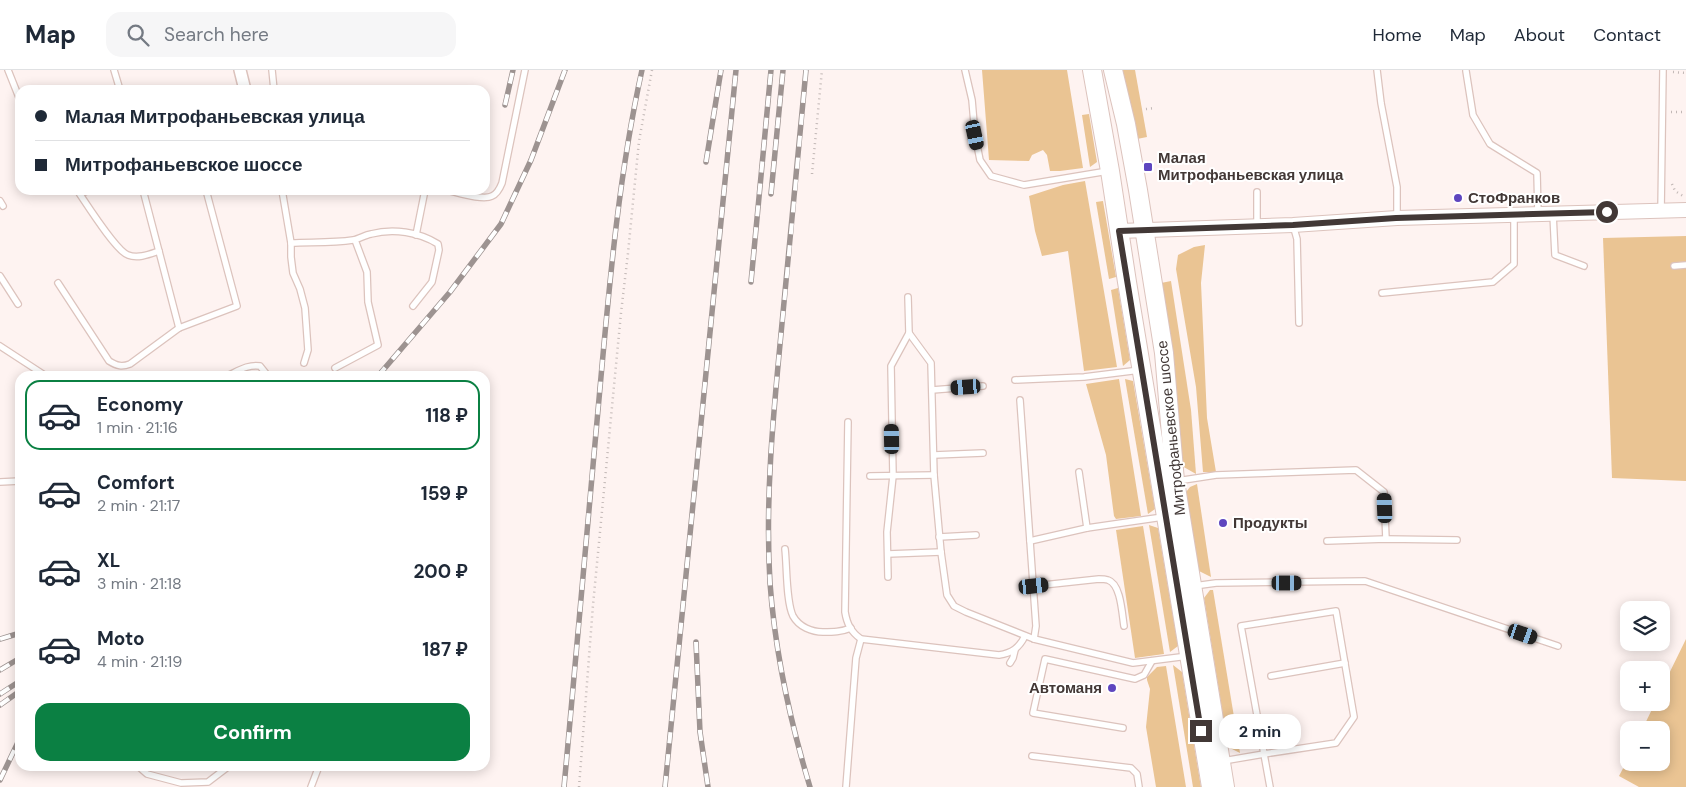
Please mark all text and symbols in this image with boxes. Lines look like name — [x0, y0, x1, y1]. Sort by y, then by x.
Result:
search box — [106, 12, 456, 57]
text: Map — [25, 19, 76, 50]
icon: search — [124, 21, 152, 49]
text: Search here — [164, 22, 269, 47]
text: Home — [1372, 23, 1422, 47]
text: Map — [1450, 23, 1486, 47]
text: About — [1514, 23, 1565, 47]
text: Contact — [1593, 23, 1661, 47]
text: Малая Митрофаньевская улица — [65, 104, 365, 129]
car — [964, 119, 985, 151]
place label: Малая Митрофаньевская улица — [1158, 148, 1344, 185]
text: Митрофаньевское шоссе — [65, 152, 303, 177]
marker: Малая Митрофаньевская улица — [1142, 161, 1154, 173]
place label: СтоФранков — [1468, 188, 1560, 208]
marker: СтоФранков — [1452, 192, 1464, 204]
route start — [1596, 201, 1618, 223]
street label: Митрофаньевское шоссе — [1152, 339, 1190, 517]
car — [950, 378, 981, 396]
text: Economy — [97, 392, 184, 417]
icon: car — [37, 393, 82, 438]
text: 118 ₽ — [425, 403, 468, 428]
text: 1 min · 21:16 — [97, 417, 178, 438]
car — [884, 424, 899, 454]
text: Comfort — [97, 470, 175, 495]
icon: car — [37, 471, 82, 516]
text: 159 ₽ — [421, 481, 468, 506]
car — [1376, 493, 1393, 523]
text: 2 min · 21:17 — [97, 495, 180, 516]
place label: Продукты — [1233, 513, 1308, 533]
marker: Продукты — [1217, 517, 1229, 529]
text: XL — [97, 548, 120, 573]
icon: car — [37, 549, 82, 594]
text: 200 ₽ — [413, 559, 468, 584]
text: 3 min · 21:18 — [97, 573, 182, 594]
car — [1272, 576, 1302, 591]
car — [1018, 577, 1049, 595]
map controls — [1620, 601, 1670, 771]
button: layers — [1620, 601, 1670, 651]
car — [1506, 622, 1539, 646]
text: Moto — [97, 626, 145, 651]
icon: car — [37, 627, 82, 672]
text: 187 ₽ — [422, 637, 468, 662]
text: 4 min · 21:19 — [97, 651, 182, 672]
button: + — [1620, 661, 1670, 711]
place label: Автоманя — [1029, 678, 1102, 698]
marker: Автоманя — [1106, 682, 1118, 694]
button: Confirm — [35, 703, 470, 761]
callout: 2 min — [1218, 714, 1301, 748]
route end — [1190, 720, 1212, 742]
text: 2 min — [1239, 721, 1281, 742]
button: − — [1620, 721, 1670, 771]

